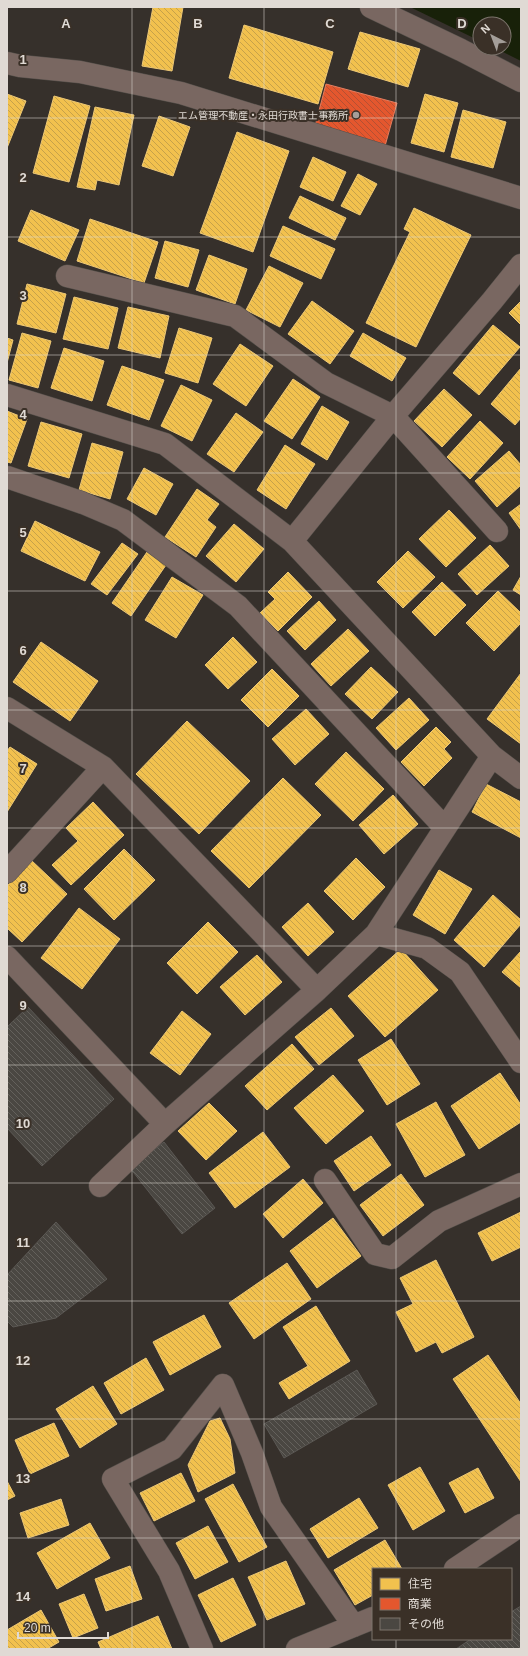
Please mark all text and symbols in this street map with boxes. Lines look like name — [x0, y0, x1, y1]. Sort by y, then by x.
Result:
text: A — [61, 16, 71, 31]
text: B — [193, 16, 203, 31]
text: C — [325, 16, 335, 31]
text: D — [457, 16, 467, 31]
north arrow — [472, 16, 512, 56]
text: N — [478, 21, 492, 36]
text: 1 — [19, 52, 27, 67]
place label: エム管理不動産・永田行政書士事務所 — [178, 110, 348, 121]
marker: エム管理不動産・永田行政書士事務所 — [351, 110, 361, 120]
text: 2 — [19, 170, 27, 185]
text: 3 — [19, 288, 27, 303]
text: 4 — [19, 407, 27, 422]
text: 5 — [19, 525, 27, 540]
text: 6 — [19, 643, 27, 658]
text: 7 — [19, 761, 27, 776]
text: 8 — [19, 880, 27, 895]
text: 9 — [19, 998, 27, 1013]
text: 10 — [16, 1116, 30, 1131]
text: 11 — [16, 1235, 30, 1250]
text: 12 — [16, 1353, 30, 1368]
text: 13 — [16, 1471, 30, 1486]
legend — [372, 1568, 512, 1640]
text: 住宅 — [408, 1577, 432, 1591]
text: 14 — [16, 1589, 31, 1604]
text: 商業 — [408, 1597, 432, 1611]
scale bar — [18, 1614, 108, 1640]
text: その他 — [408, 1617, 444, 1631]
text: 20 m — [24, 1621, 51, 1635]

